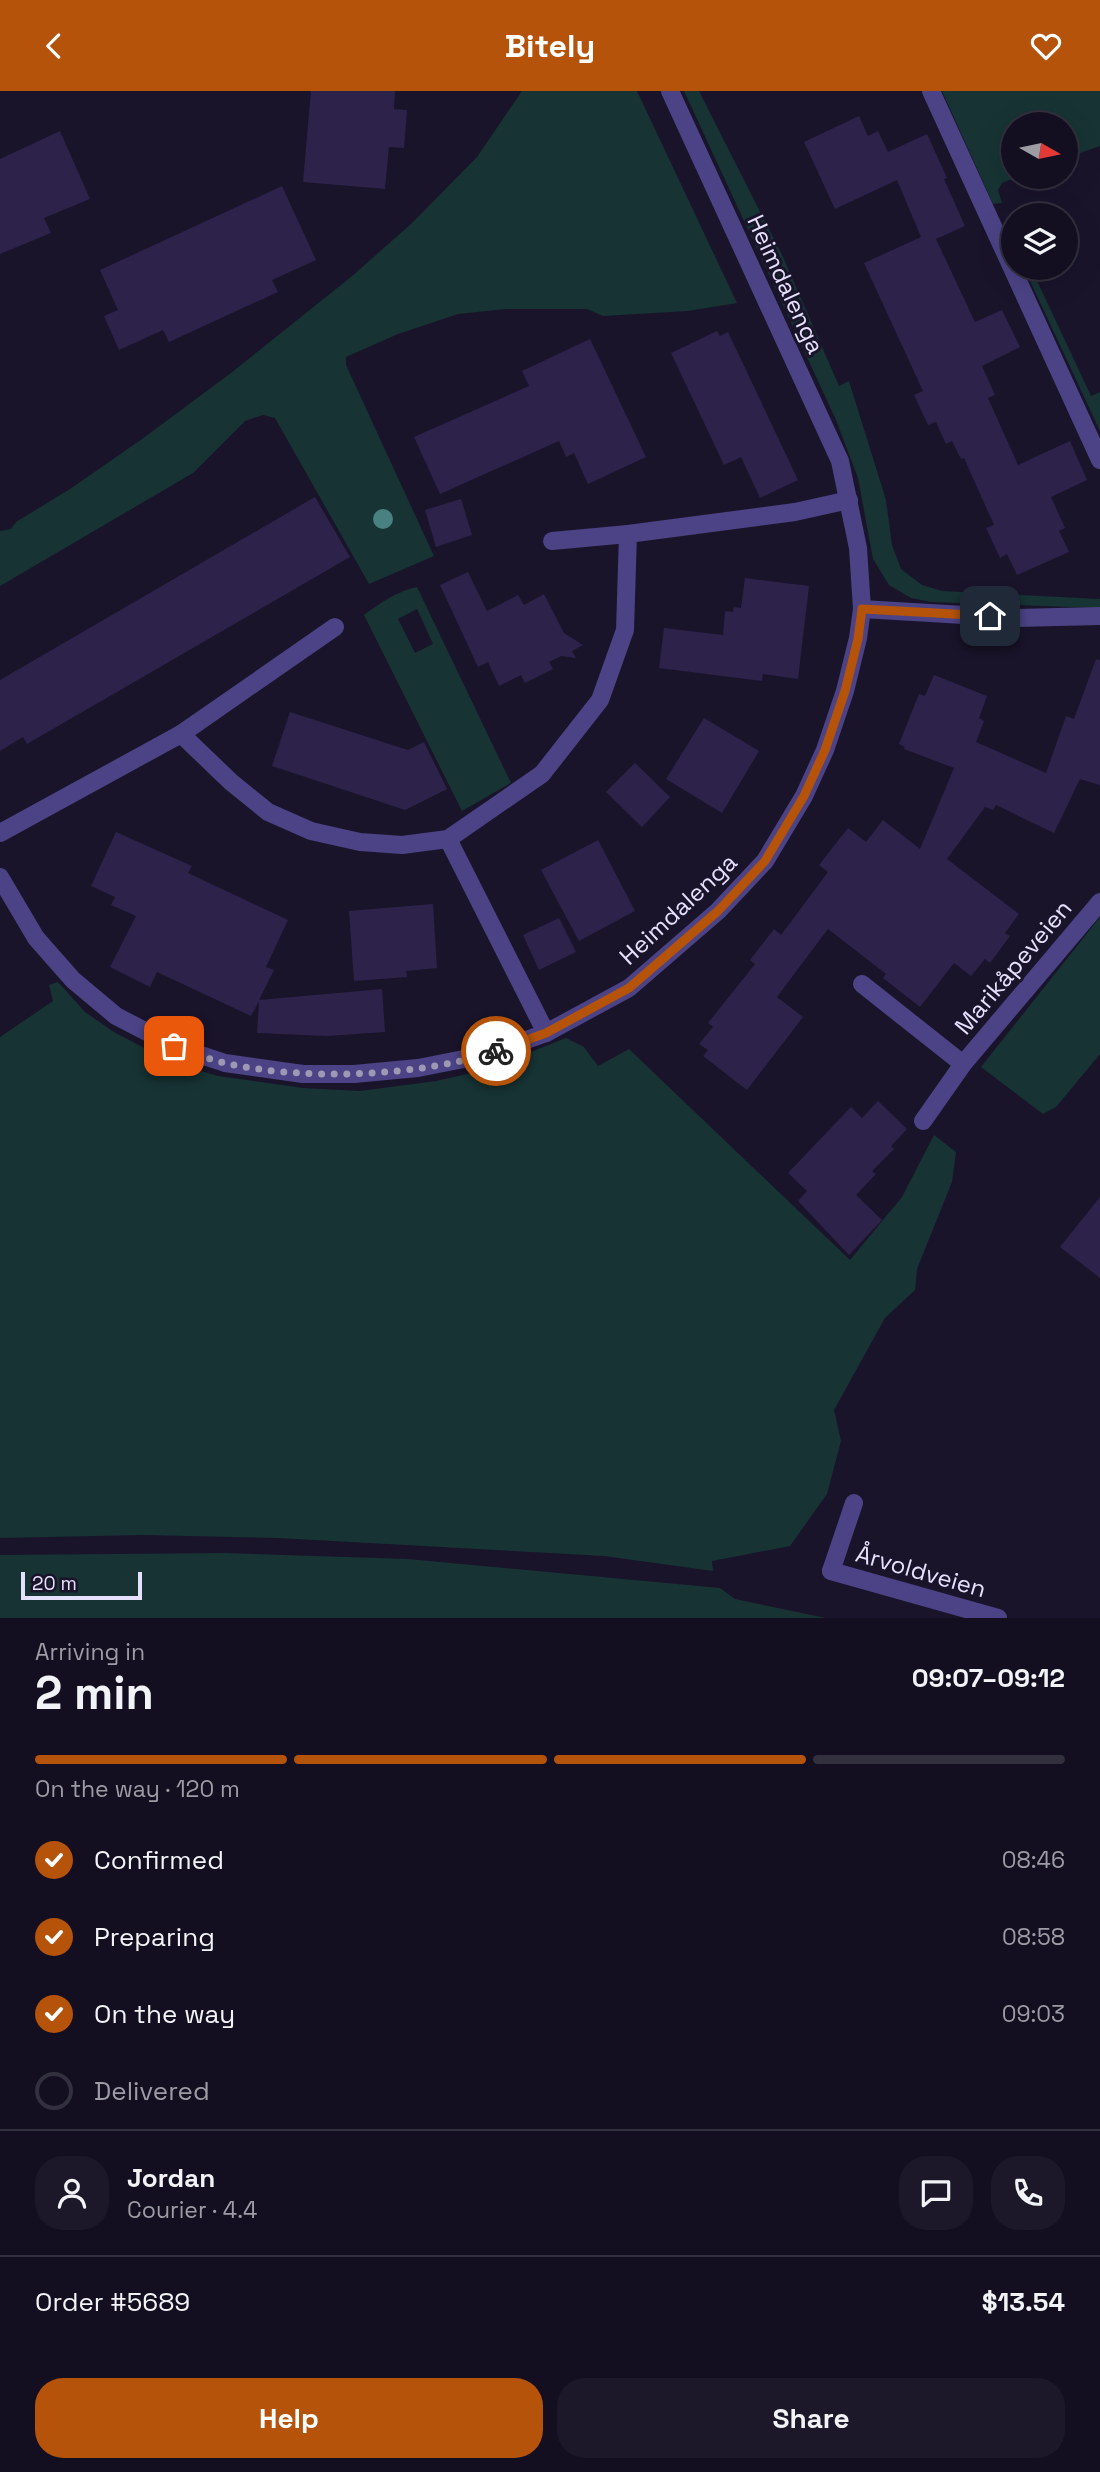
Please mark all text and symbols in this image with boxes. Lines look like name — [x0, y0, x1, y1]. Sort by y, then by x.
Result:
text: Bitely — [505, 26, 595, 66]
icon: back — [35, 27, 73, 65]
icon: heart — [1027, 27, 1065, 65]
north arrow — [1001, 112, 1078, 189]
map controls — [1001, 112, 1078, 280]
button: layers — [1001, 203, 1078, 280]
street label: Heimdalenga — [740, 210, 832, 359]
pin — [960, 586, 1020, 646]
icon: home — [971, 597, 1009, 635]
street label: Heimdalenga — [613, 846, 743, 971]
street label: Marikåpeveien — [948, 893, 1078, 1041]
pin — [144, 1016, 204, 1076]
courier — [461, 1016, 531, 1086]
icon: bag — [155, 1027, 193, 1065]
icon: bike — [477, 1032, 515, 1070]
street label: Årvoldveien — [852, 1538, 990, 1604]
scale bar — [21, 1569, 142, 1601]
text: 20 m — [32, 1571, 77, 1596]
text: Arriving in — [35, 1637, 145, 1667]
text: 09:07–09:12 — [912, 1661, 1065, 1695]
text: 2 min — [35, 1664, 154, 1722]
text: On the way · 120 m — [35, 1774, 240, 1804]
icon: check — [35, 1841, 73, 1879]
text: Confirmed — [94, 1843, 224, 1877]
text: 08:46 — [1002, 1845, 1065, 1875]
icon: check — [35, 1918, 73, 1956]
text: Preparing — [94, 1920, 215, 1954]
text: 08:58 — [1002, 1922, 1065, 1952]
icon: check — [35, 1995, 73, 2033]
text: On the way — [94, 1997, 235, 2031]
text: 09:03 — [1002, 1999, 1065, 2029]
text: Delivered — [94, 2074, 210, 2108]
button: person — [35, 2156, 109, 2230]
button: chat — [899, 2156, 973, 2230]
button: phone — [991, 2156, 1065, 2230]
text: Jordan — [127, 2161, 215, 2195]
text: Courier · 4.4 — [127, 2195, 257, 2225]
text: Order #5689 — [35, 2285, 190, 2319]
text: $13.54 — [982, 2285, 1065, 2319]
button: Help — [35, 2378, 543, 2458]
button: Share — [557, 2378, 1065, 2458]

